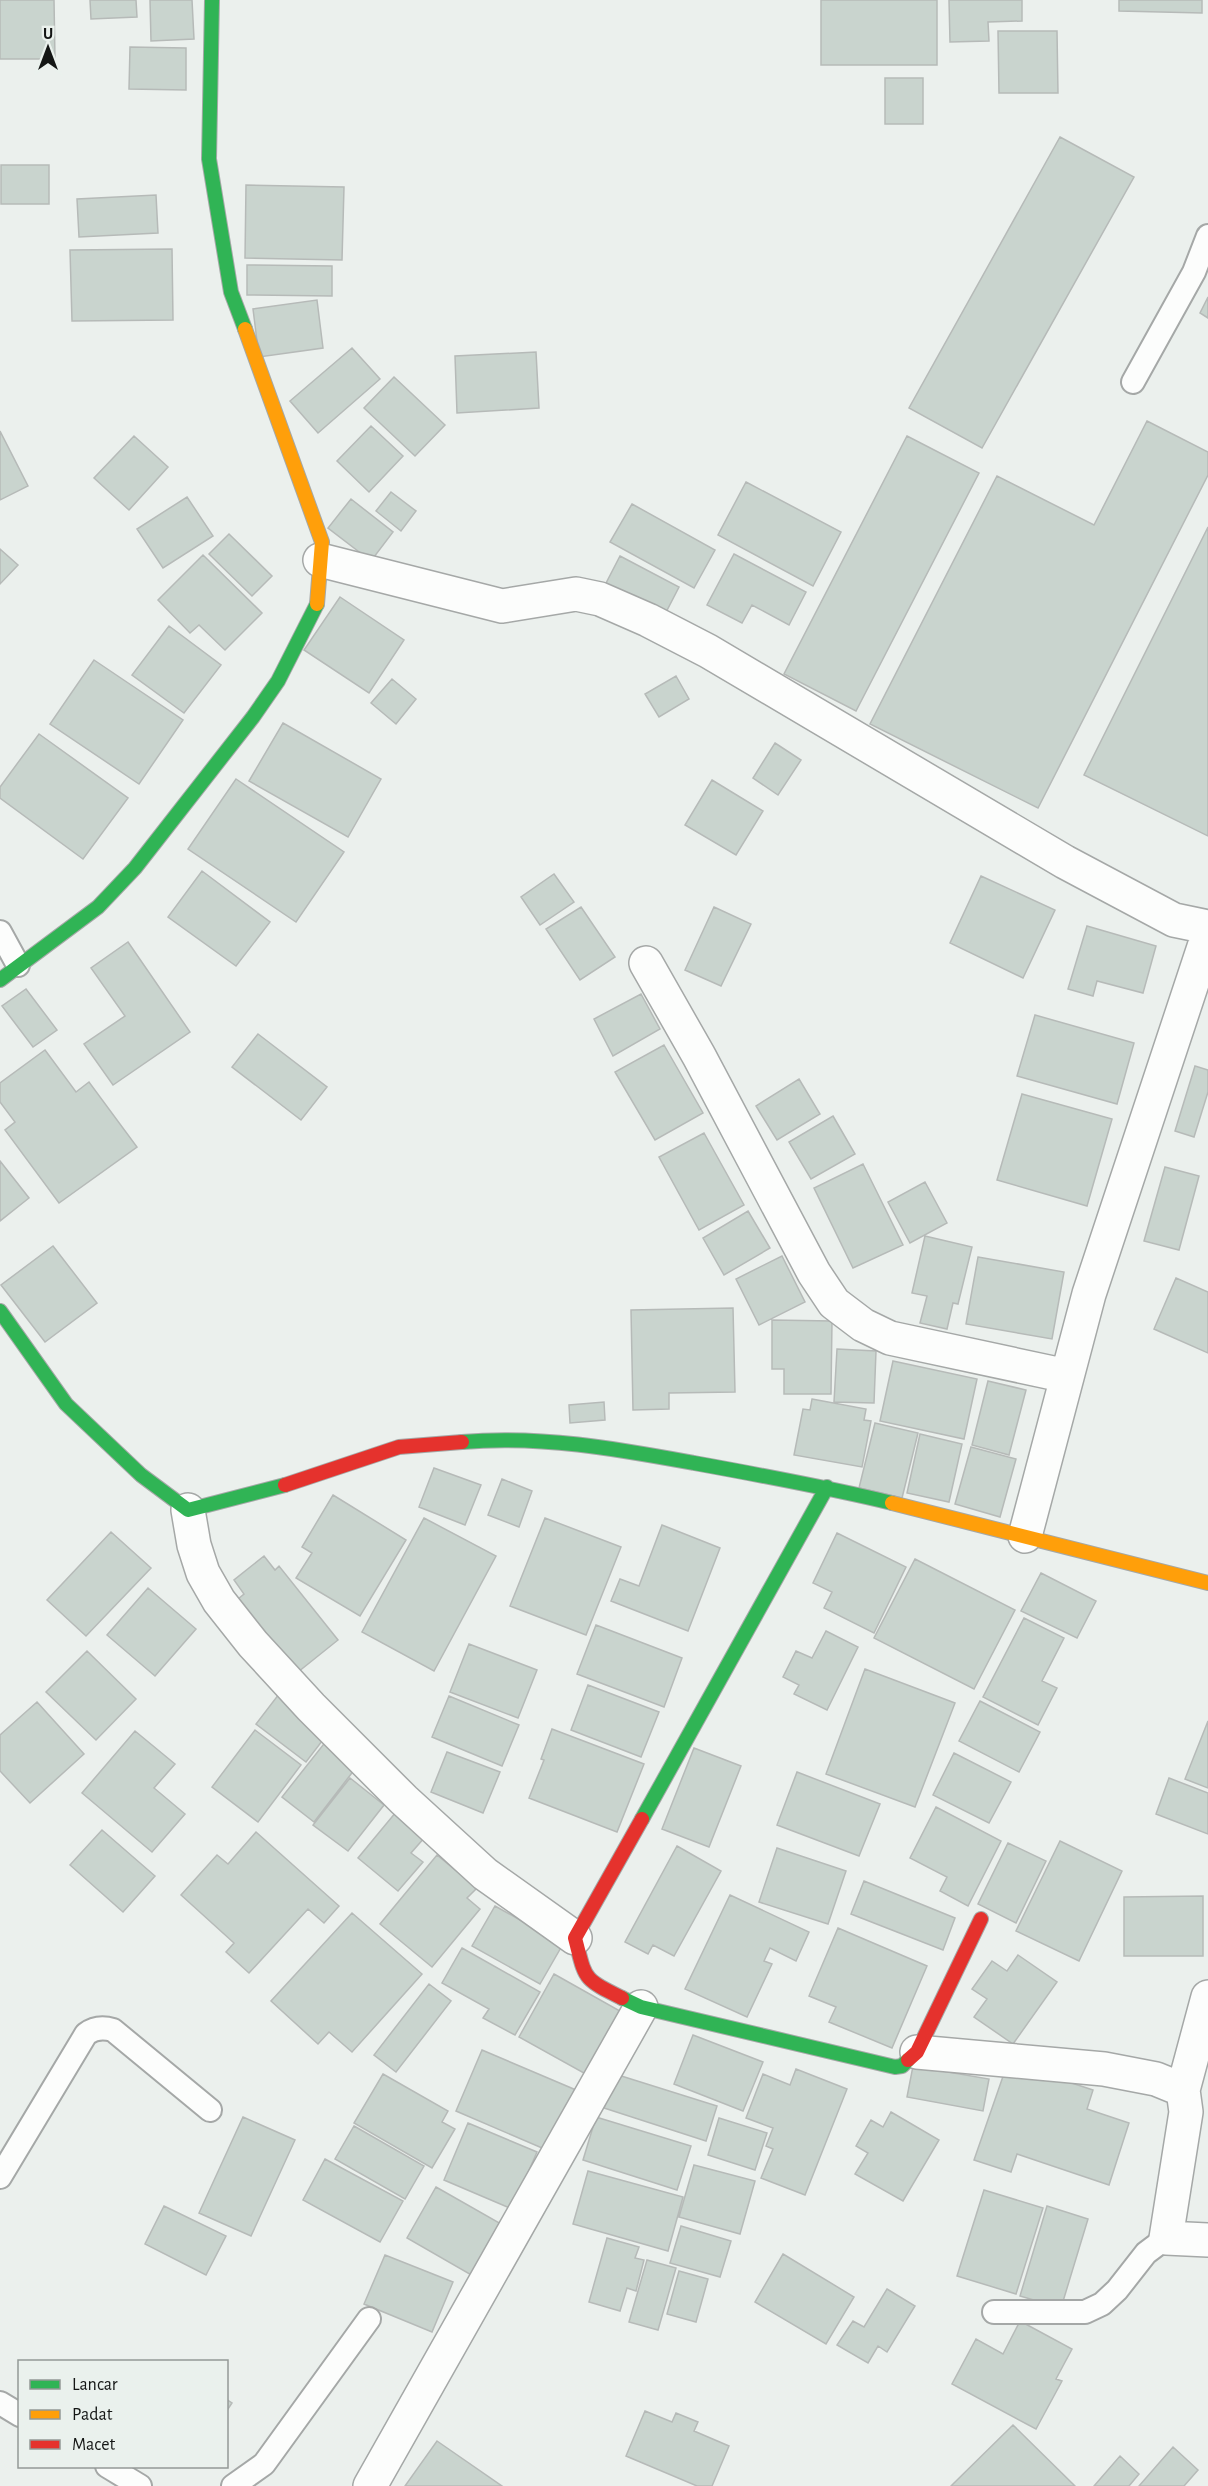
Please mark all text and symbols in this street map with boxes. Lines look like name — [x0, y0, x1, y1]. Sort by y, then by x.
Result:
north arrow — [18, 18, 78, 78]
text: U — [43, 26, 53, 42]
legend — [18, 2360, 228, 2468]
text: Lancar — [72, 2376, 118, 2394]
text: Padat — [72, 2406, 113, 2424]
text: Macet — [72, 2436, 116, 2454]

